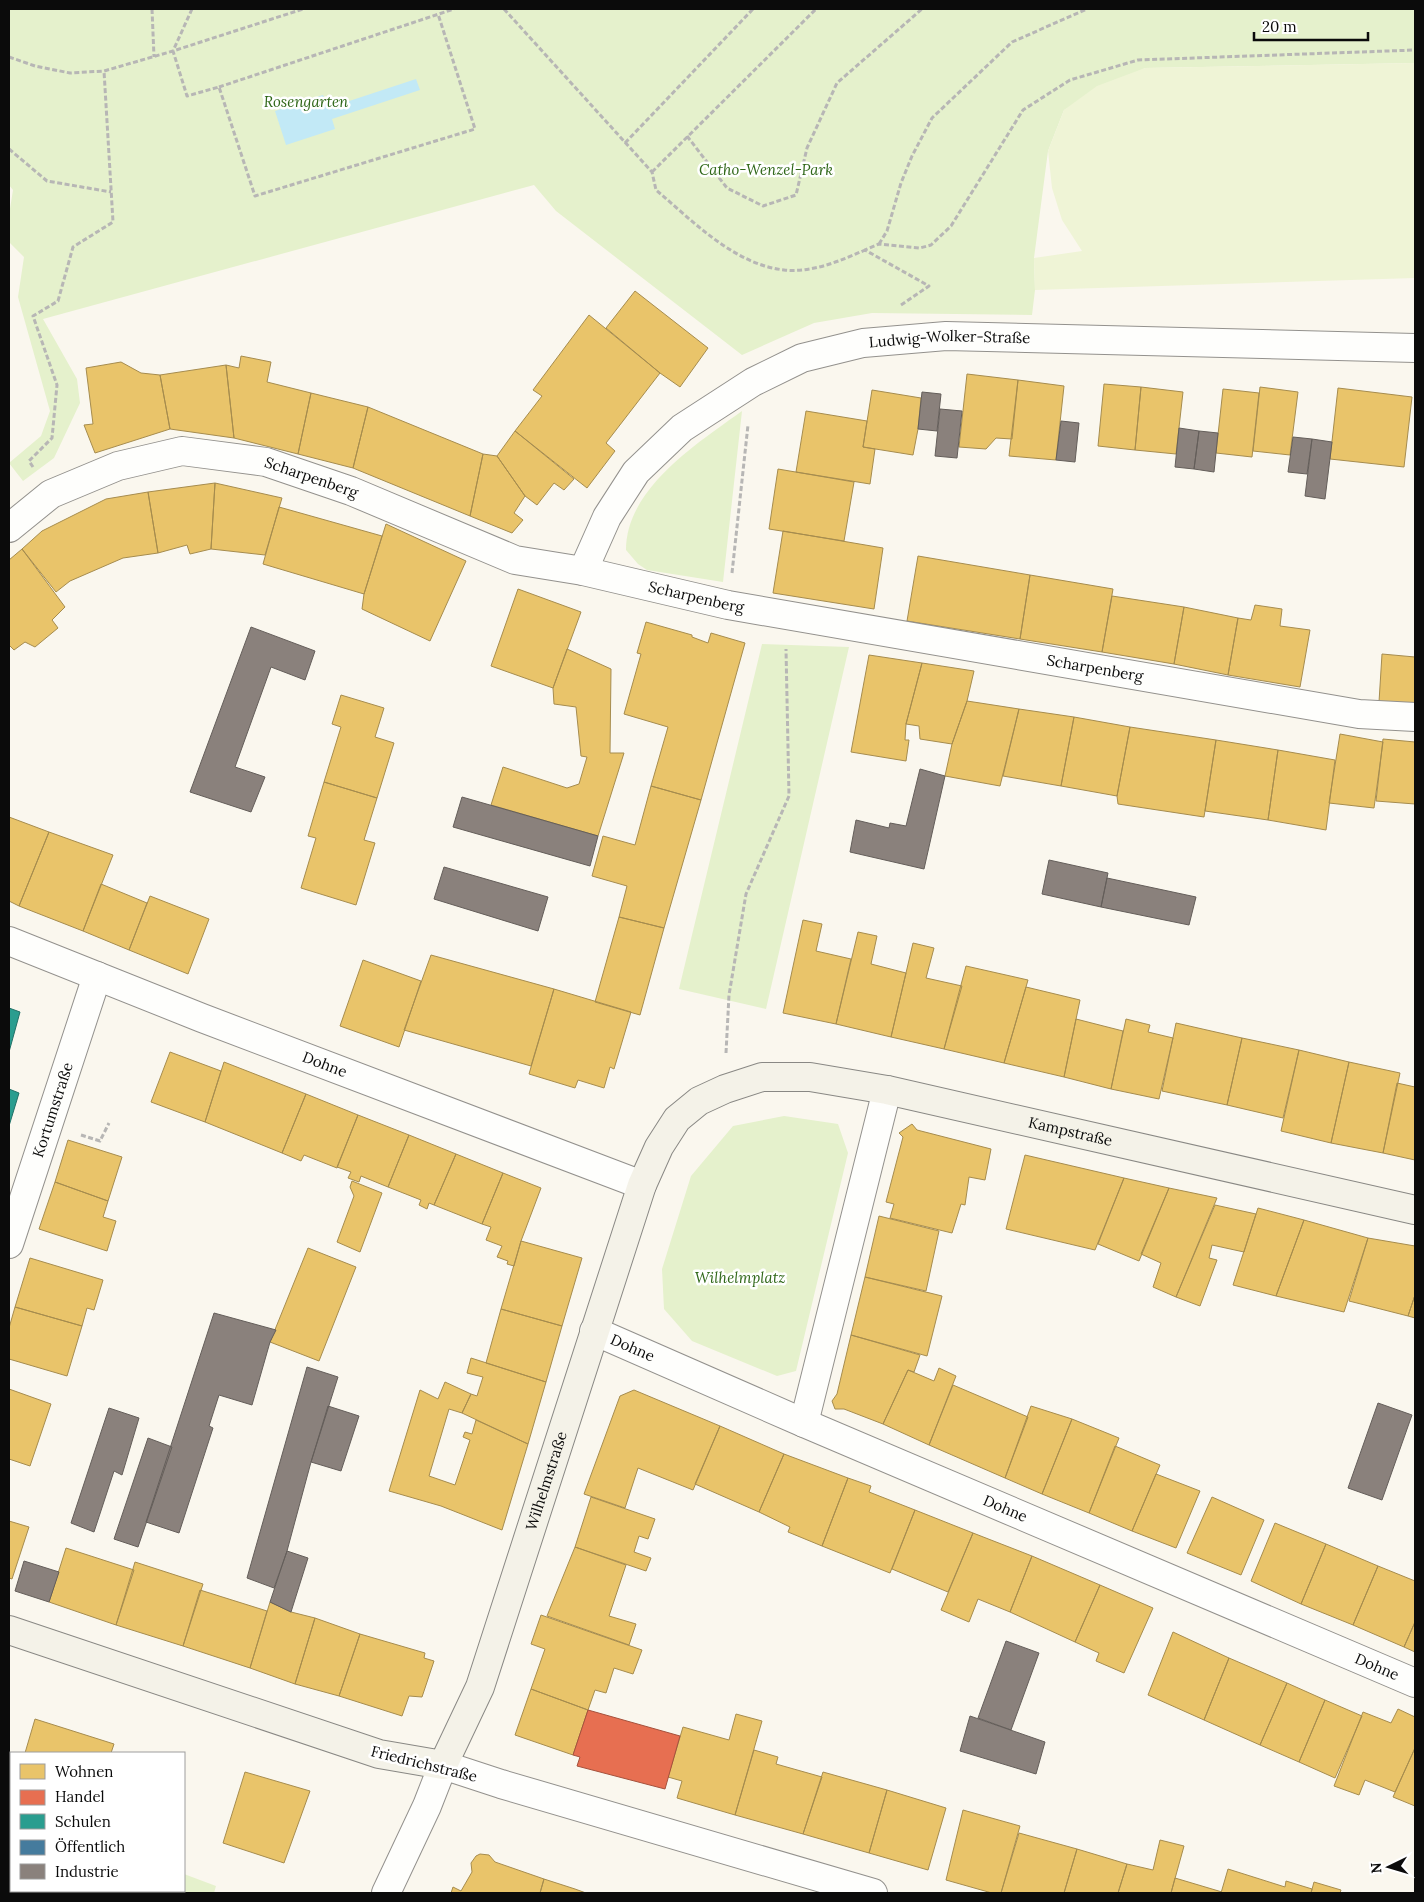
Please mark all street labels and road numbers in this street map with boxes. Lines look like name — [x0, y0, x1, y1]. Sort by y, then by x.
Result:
street label: Ludwig-Wolker-Straße — [868, 326, 1030, 351]
street label: Scharpenberg — [262, 452, 362, 502]
street label: Scharpenberg — [647, 577, 746, 617]
street label: Scharpenberg — [1045, 650, 1145, 686]
street label: Dohne — [300, 1047, 350, 1081]
street label: Kortumstraße — [28, 1060, 77, 1160]
street label: Kampstraße — [1027, 1112, 1114, 1150]
street label: Dohne — [608, 1329, 658, 1365]
street label: Wilhelmstraße — [521, 1429, 571, 1533]
street label: Dohne — [980, 1490, 1030, 1526]
street label: Dohne — [1352, 1649, 1402, 1684]
street label: Friedrichstraße — [369, 1741, 479, 1786]

